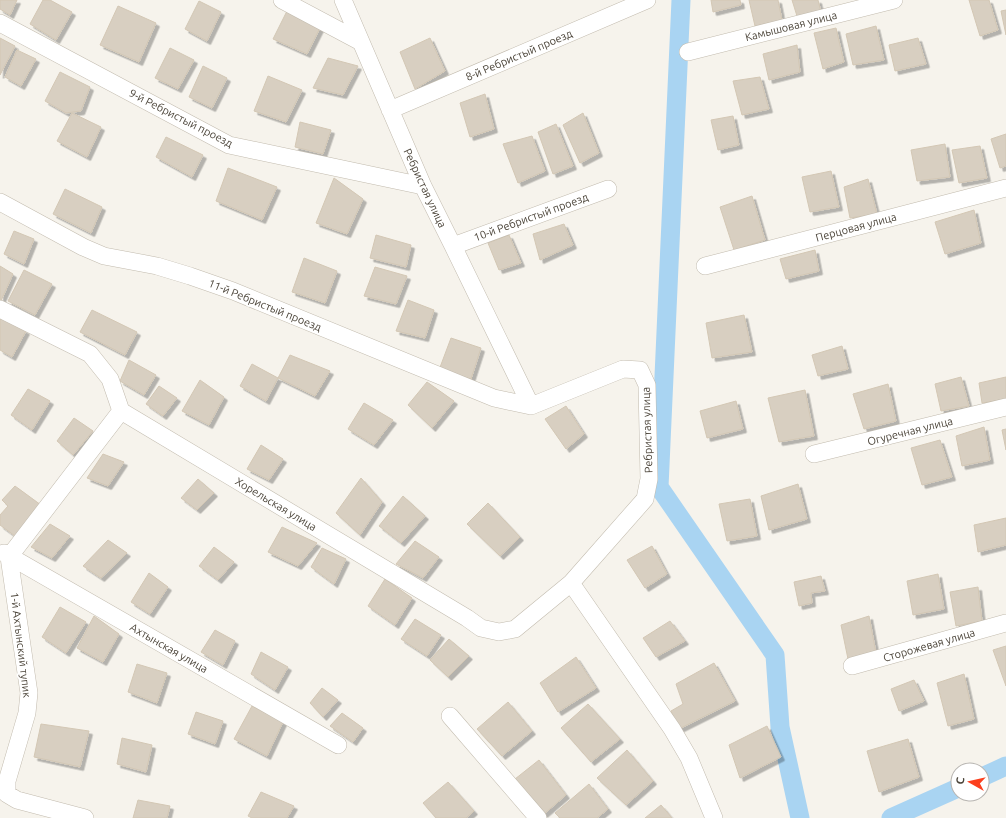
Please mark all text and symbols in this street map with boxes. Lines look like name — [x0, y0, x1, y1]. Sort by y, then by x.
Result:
street label: Камышовая улица — [744, 9, 838, 43]
street label: 8-й Ребристый проезд — [464, 27, 575, 83]
street label: 9-й Ребристый проезд — [127, 87, 235, 150]
street label: Ребристая улица — [401, 146, 449, 230]
street label: 10-й Ребристый проезд — [472, 191, 590, 243]
street label: Перцовая улица — [814, 210, 898, 244]
street label: 11-й Ребристый проезд — [207, 277, 324, 333]
street label: Ребристая улица — [639, 387, 655, 473]
street label: Огуречная улица — [866, 415, 954, 447]
street label: Хорельская улица — [233, 475, 319, 533]
street label: 1-й Ахтынский тупик — [9, 592, 33, 699]
street label: Ахтынская улица — [128, 621, 210, 675]
street label: Сторожевая улица — [882, 626, 976, 664]
north arrow — [950, 762, 990, 802]
text: С — [954, 776, 967, 785]

